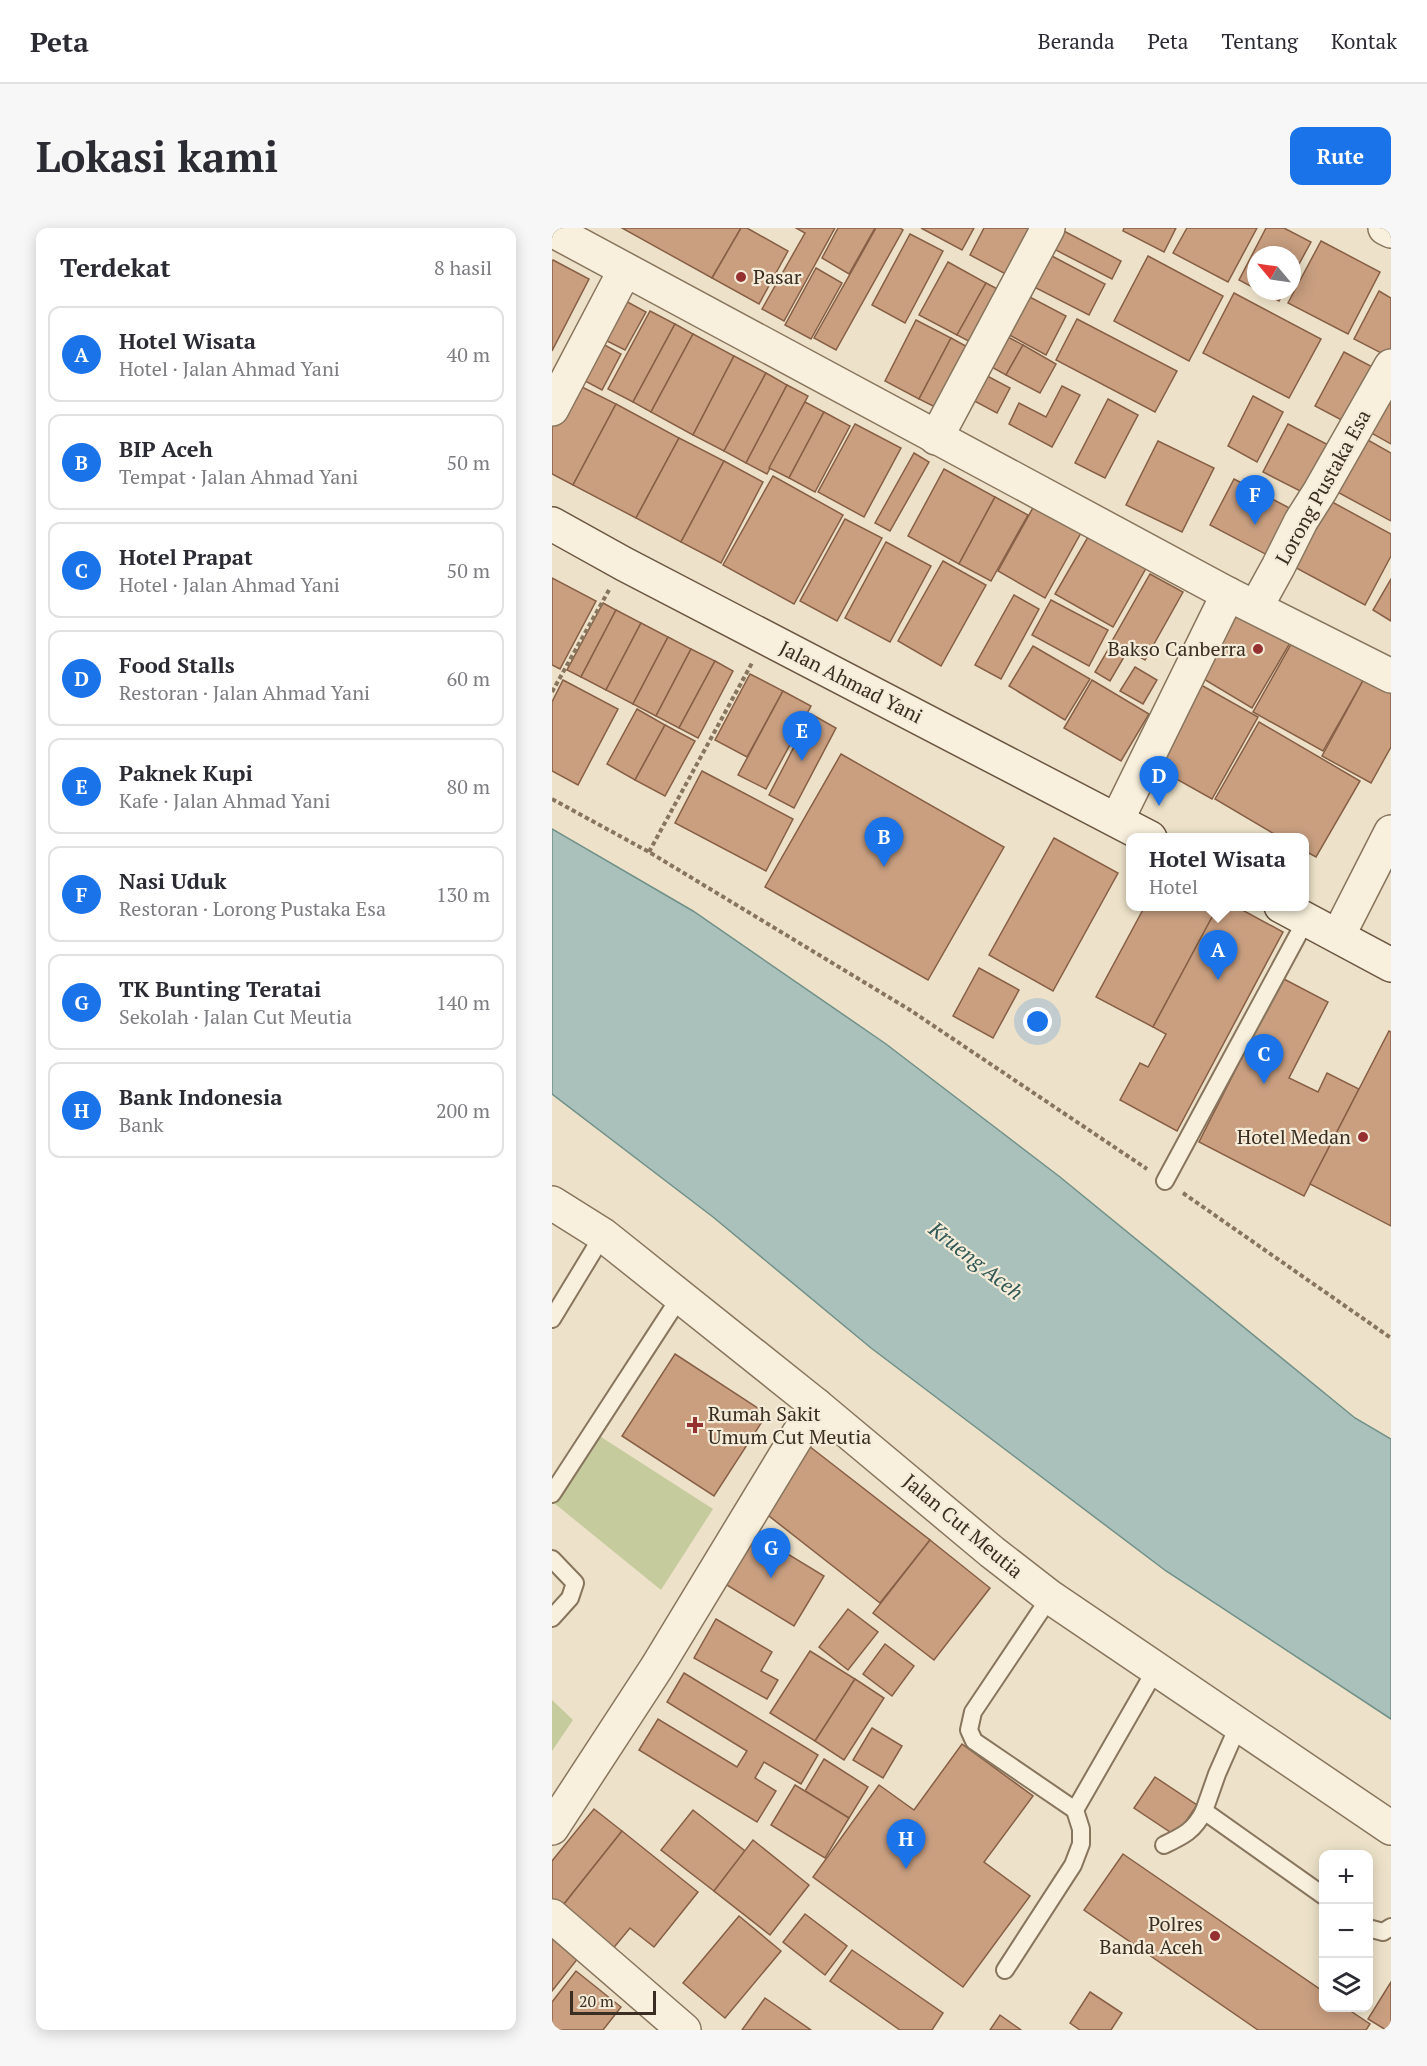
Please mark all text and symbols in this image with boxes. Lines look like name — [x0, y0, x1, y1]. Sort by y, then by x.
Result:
text: Peta — [30, 23, 89, 60]
text: Beranda — [1038, 27, 1115, 55]
text: Peta — [1148, 27, 1188, 55]
text: Tentang — [1221, 27, 1298, 55]
text: Kontak — [1331, 27, 1397, 55]
button: Rute — [1290, 127, 1391, 185]
text: Lokasi kami — [36, 128, 278, 184]
north arrow — [1247, 246, 1301, 300]
text: Terdekat — [60, 250, 171, 284]
text: 8 hasil — [434, 254, 492, 281]
place label: Pasar — [753, 263, 802, 290]
marker: Pasar — [734, 270, 748, 284]
text: Hotel Wisata — [119, 326, 256, 355]
text: A — [74, 341, 89, 368]
text: 40 m — [447, 341, 490, 368]
text: Hotel · Jalan Ahmad Yani — [119, 355, 340, 382]
street label: Lorong Pustaka Esa — [1269, 404, 1376, 569]
text: BIP Aceh — [119, 434, 213, 463]
text: B — [75, 449, 88, 476]
text: 50 m — [447, 449, 490, 476]
text: Tempat · Jalan Ahmad Yani — [119, 463, 358, 490]
pin: F — [1236, 476, 1274, 525]
text: Hotel Prapat — [119, 542, 253, 571]
text: C — [75, 557, 88, 584]
text: 50 m — [447, 557, 490, 584]
text: Hotel · Jalan Ahmad Yani — [119, 571, 340, 598]
street label: Jalan Ahmad Yani — [775, 634, 927, 729]
place label: Bakso Canberra — [1107, 635, 1246, 662]
marker: Bakso Canberra — [1251, 642, 1265, 656]
text: Food Stalls — [119, 650, 235, 679]
text: D — [74, 665, 89, 692]
text: 60 m — [447, 665, 490, 692]
text: Restoran · Jalan Ahmad Yani — [119, 679, 370, 706]
pin: E — [782, 712, 822, 761]
pin: D — [1140, 756, 1178, 806]
text: Paknek Kupi — [119, 758, 253, 787]
text: E — [75, 773, 88, 800]
text: 80 m — [447, 773, 490, 800]
text: Kafe · Jalan Ahmad Yani — [119, 787, 330, 814]
pin: B — [864, 818, 904, 867]
popup — [1126, 833, 1309, 911]
text: Hotel Wisata — [1149, 844, 1286, 873]
text: Nasi Uduk — [119, 866, 227, 895]
text: Hotel — [1149, 873, 1198, 900]
text: F — [76, 881, 87, 908]
text: 130 m — [436, 881, 490, 908]
text: Restoran · Lorong Pustaka Esa — [119, 895, 386, 922]
pin: A — [1198, 930, 1238, 980]
text: TK Bunting Teratai — [119, 974, 321, 1003]
text: G — [74, 989, 89, 1016]
text: 140 m — [436, 989, 490, 1016]
text: Sekolah · Jalan Cut Meutia — [119, 1003, 352, 1030]
your location — [1023, 1007, 1052, 1036]
pin: C — [1244, 1034, 1284, 1084]
text: Bank Indonesia — [119, 1082, 283, 1111]
text: H — [74, 1097, 89, 1124]
text: 200 m — [436, 1097, 490, 1124]
text: Bank — [119, 1111, 164, 1138]
place label: Hotel Medan — [1237, 1123, 1351, 1150]
marker: Hotel Medan — [1356, 1130, 1370, 1144]
water label: Krueng Aceh — [923, 1214, 1029, 1306]
place label: Rumah Sakit Umum Cut Meutia — [708, 1400, 871, 1450]
marker: Rumah Sakit Umum Cut Meutia — [686, 1416, 704, 1434]
street label: Jalan Cut Meutia — [898, 1467, 1029, 1584]
pin: G — [752, 1528, 790, 1578]
pin: H — [886, 1820, 926, 1869]
map controls — [1319, 1850, 1373, 2012]
button: + — [1319, 1850, 1373, 1904]
button: − — [1319, 1904, 1373, 1958]
place label: Polres Banda Aceh — [1099, 1910, 1203, 1960]
marker: Polres Banda Aceh — [1208, 1929, 1222, 1943]
button: layers — [1319, 1958, 1373, 2012]
scale bar — [570, 1988, 656, 2016]
text: 20 m — [579, 1990, 614, 2012]

